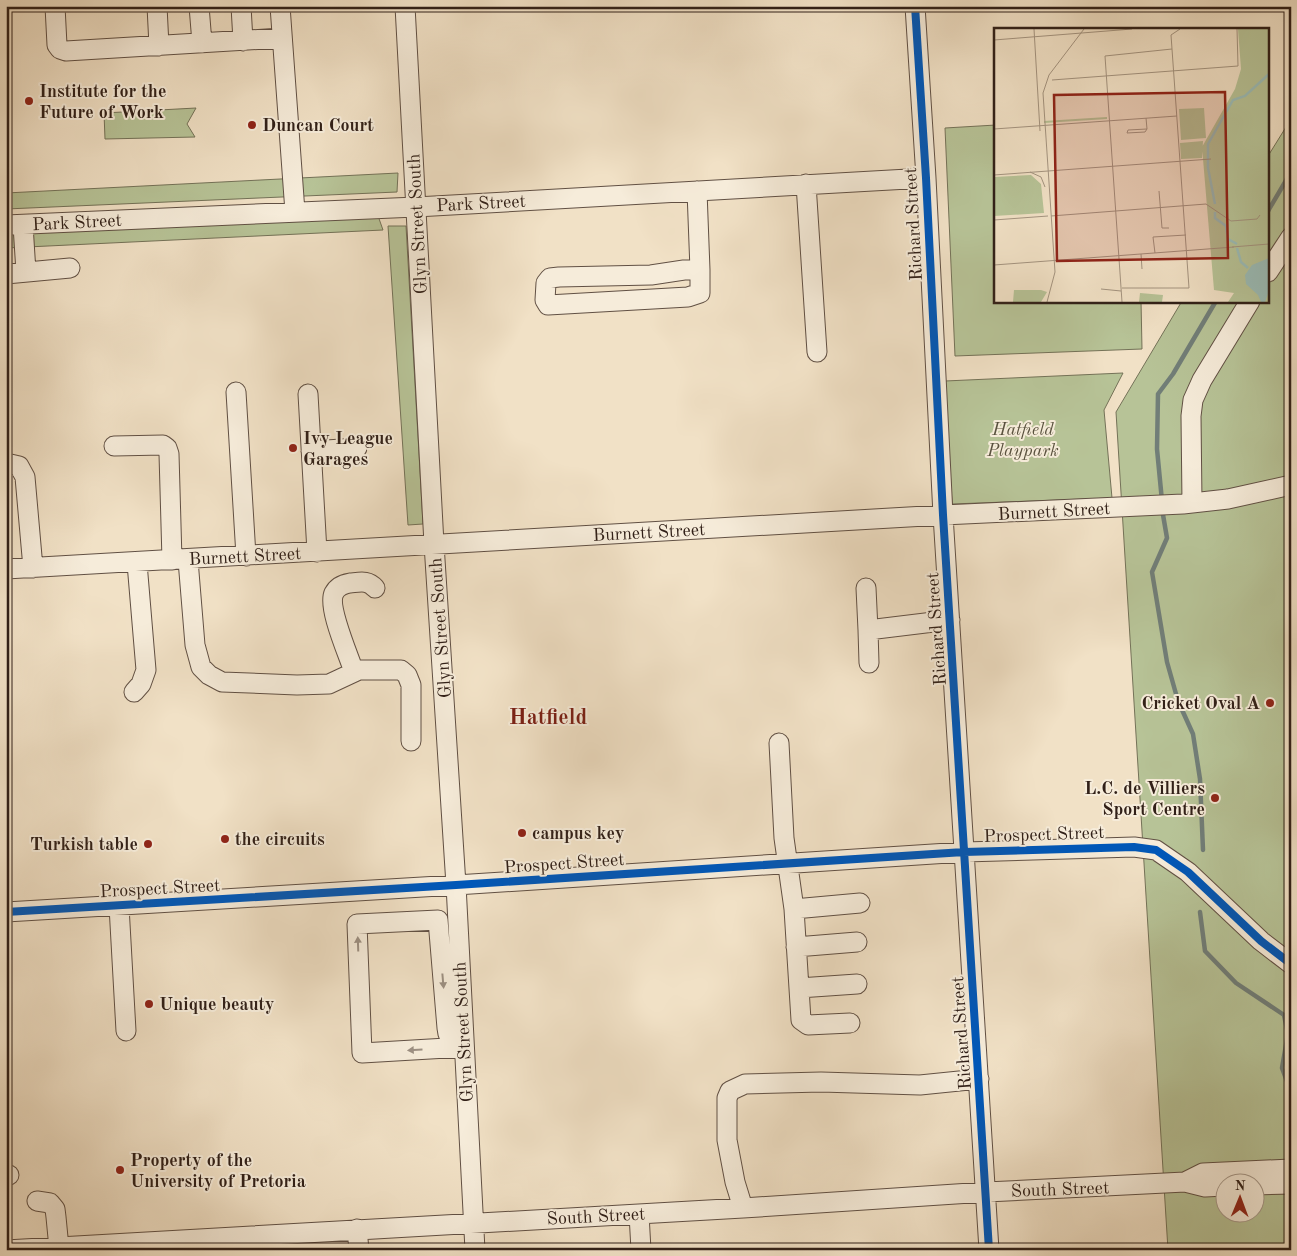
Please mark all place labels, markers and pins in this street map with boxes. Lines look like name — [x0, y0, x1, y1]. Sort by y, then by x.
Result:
place label: Institute for the Future of Work — [39, 83, 166, 122]
marker: Institute for the Future of Work — [23, 95, 35, 107]
place label: Duncan Court — [262, 117, 374, 135]
marker: Duncan Court — [246, 119, 258, 131]
place label: Ivy League Garages — [303, 430, 393, 469]
marker: Ivy League Garages — [287, 442, 299, 454]
place label: Cricket Oval A — [1141, 695, 1260, 713]
marker: Cricket Oval A — [1264, 697, 1276, 709]
place label: L.C. de Villiers Sport Centre — [1084, 780, 1205, 819]
marker: L.C. de Villiers Sport Centre — [1209, 792, 1221, 804]
place label: campus key — [532, 825, 624, 843]
marker: campus key — [516, 827, 528, 839]
place label: the circuits — [235, 831, 325, 849]
marker: the circuits — [219, 833, 231, 845]
place label: Turkish table — [30, 836, 138, 854]
marker: Turkish table — [142, 838, 154, 850]
place label: Unique beauty — [159, 996, 275, 1014]
marker: Unique beauty — [143, 998, 155, 1010]
place label: Property of the University of Pretoria — [130, 1152, 306, 1191]
marker: Property of the University of Pretoria — [114, 1164, 126, 1176]

